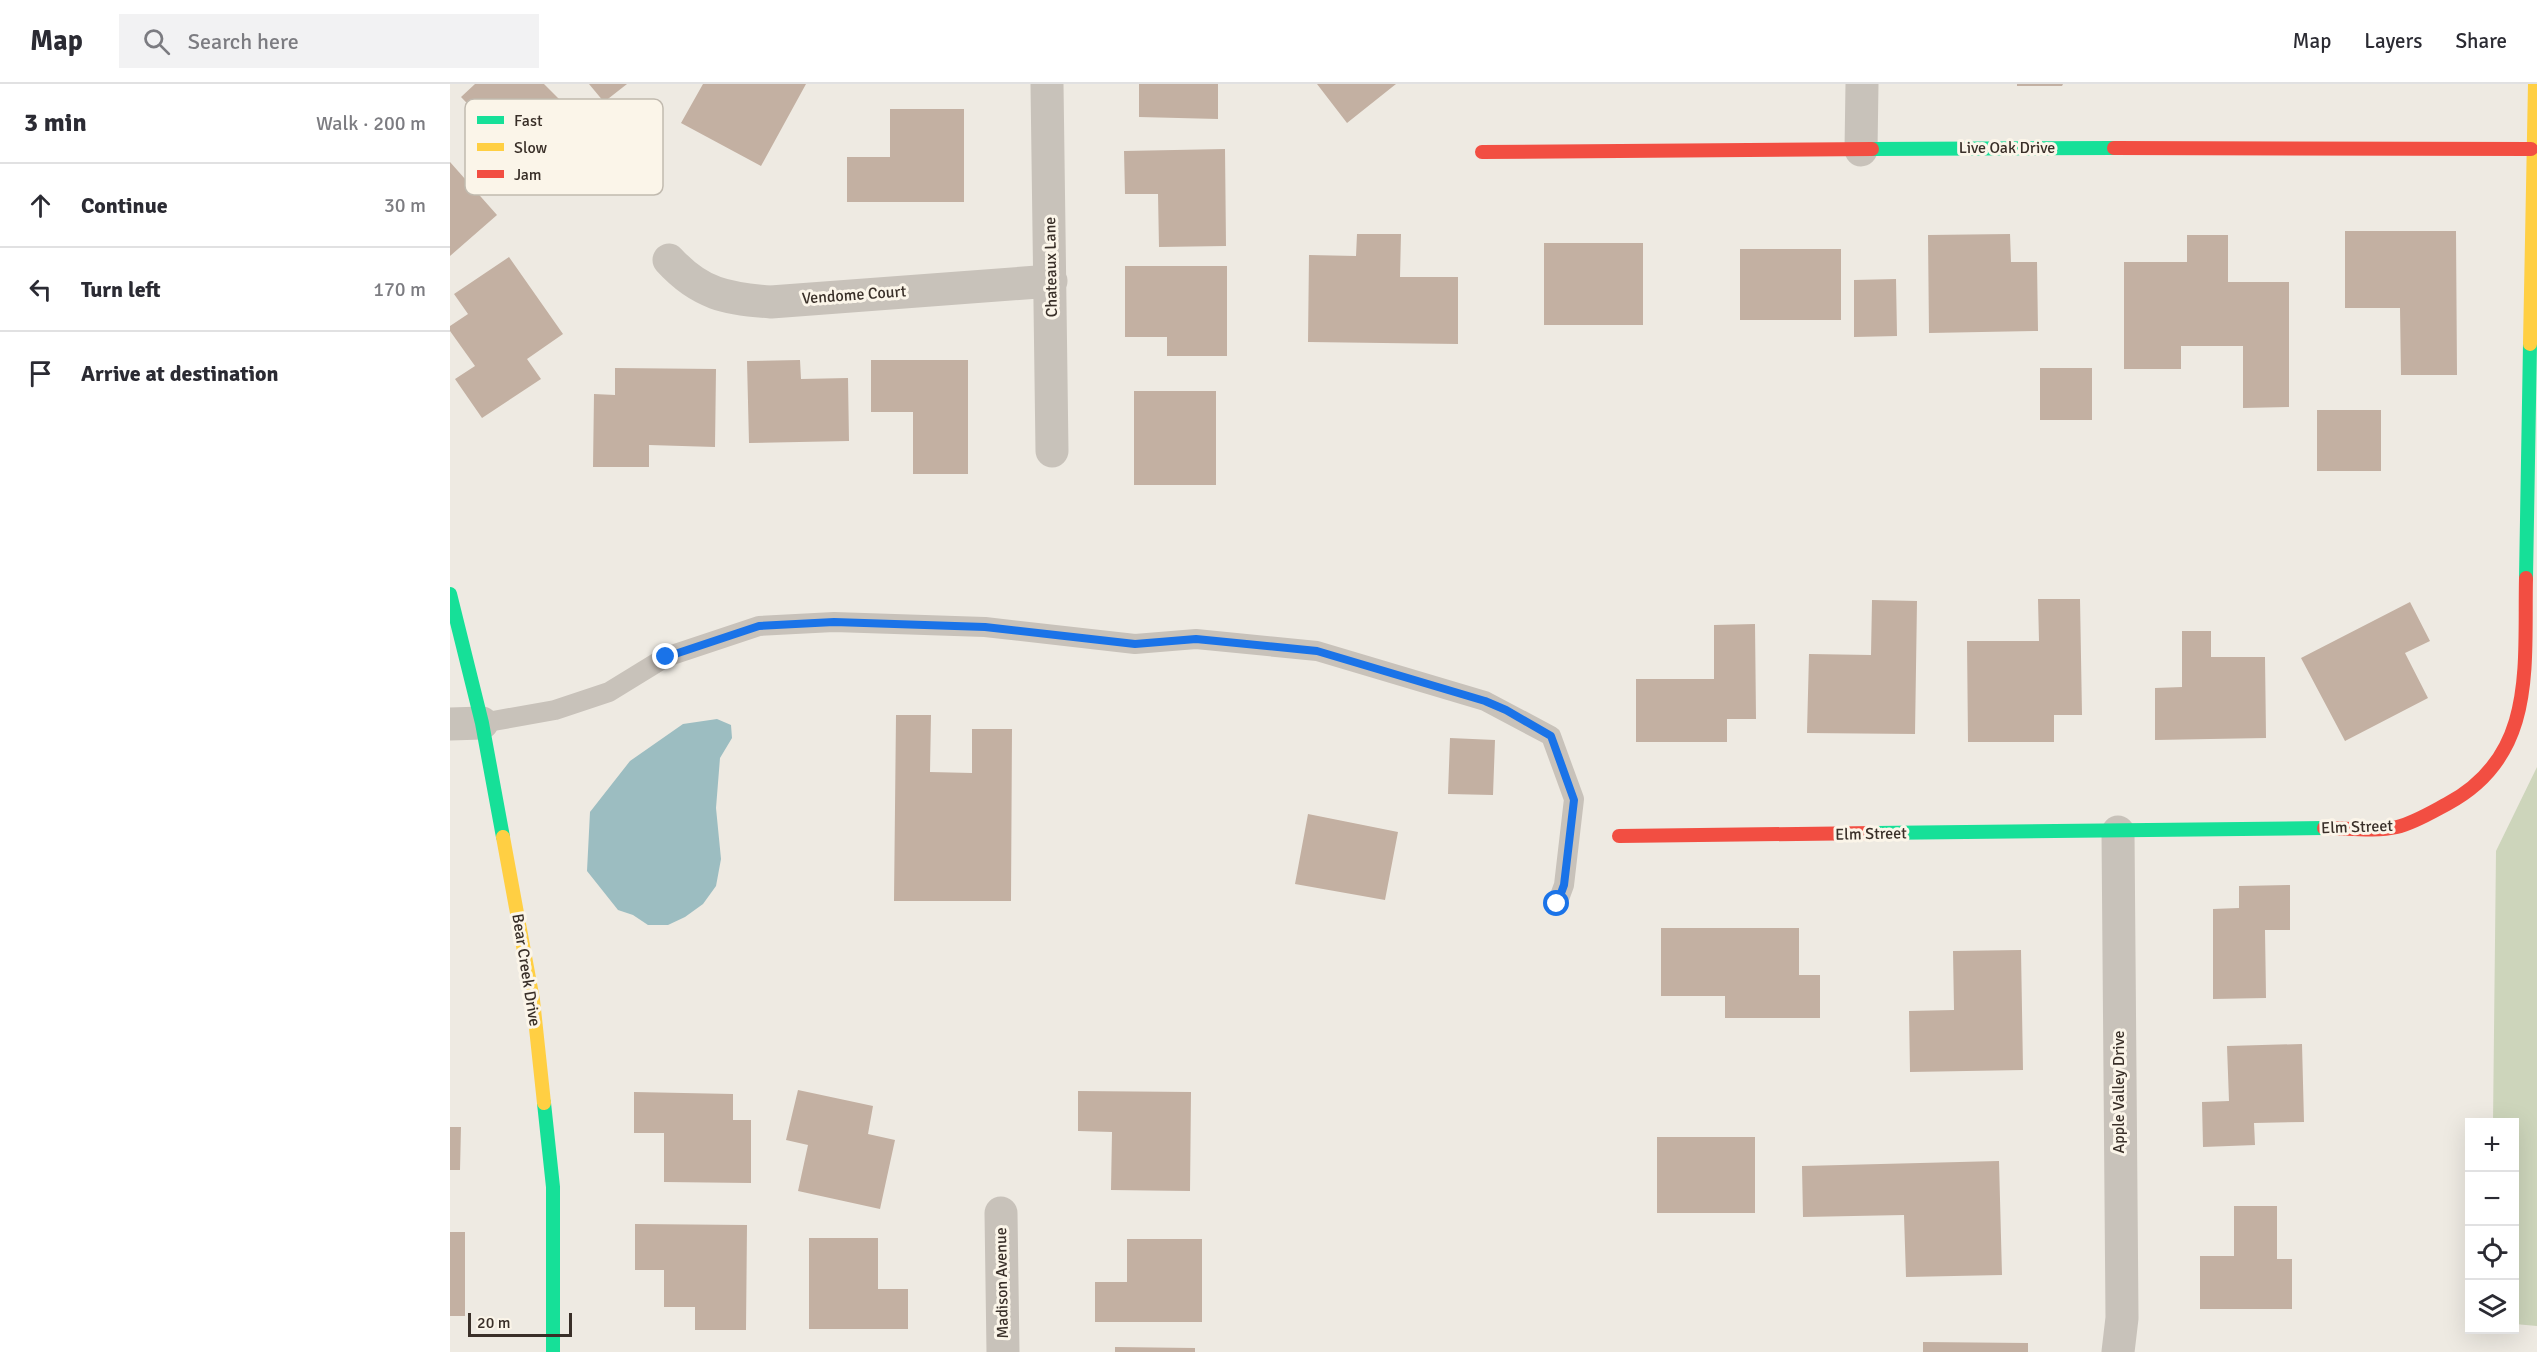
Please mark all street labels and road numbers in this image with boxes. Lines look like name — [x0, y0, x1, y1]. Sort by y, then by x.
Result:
street label: Live Oak Drive — [1959, 138, 2055, 158]
street label: Chateaux Lane — [1040, 217, 1062, 317]
street label: Vendome Court — [801, 281, 907, 309]
street label: Elm Street — [2321, 816, 2394, 838]
street label: Elm Street — [1835, 823, 1907, 845]
street label: Bear Creek Drive — [507, 912, 545, 1028]
street label: Apple Valley Drive — [2109, 1030, 2129, 1154]
street label: Madison Avenue — [991, 1227, 1013, 1339]

